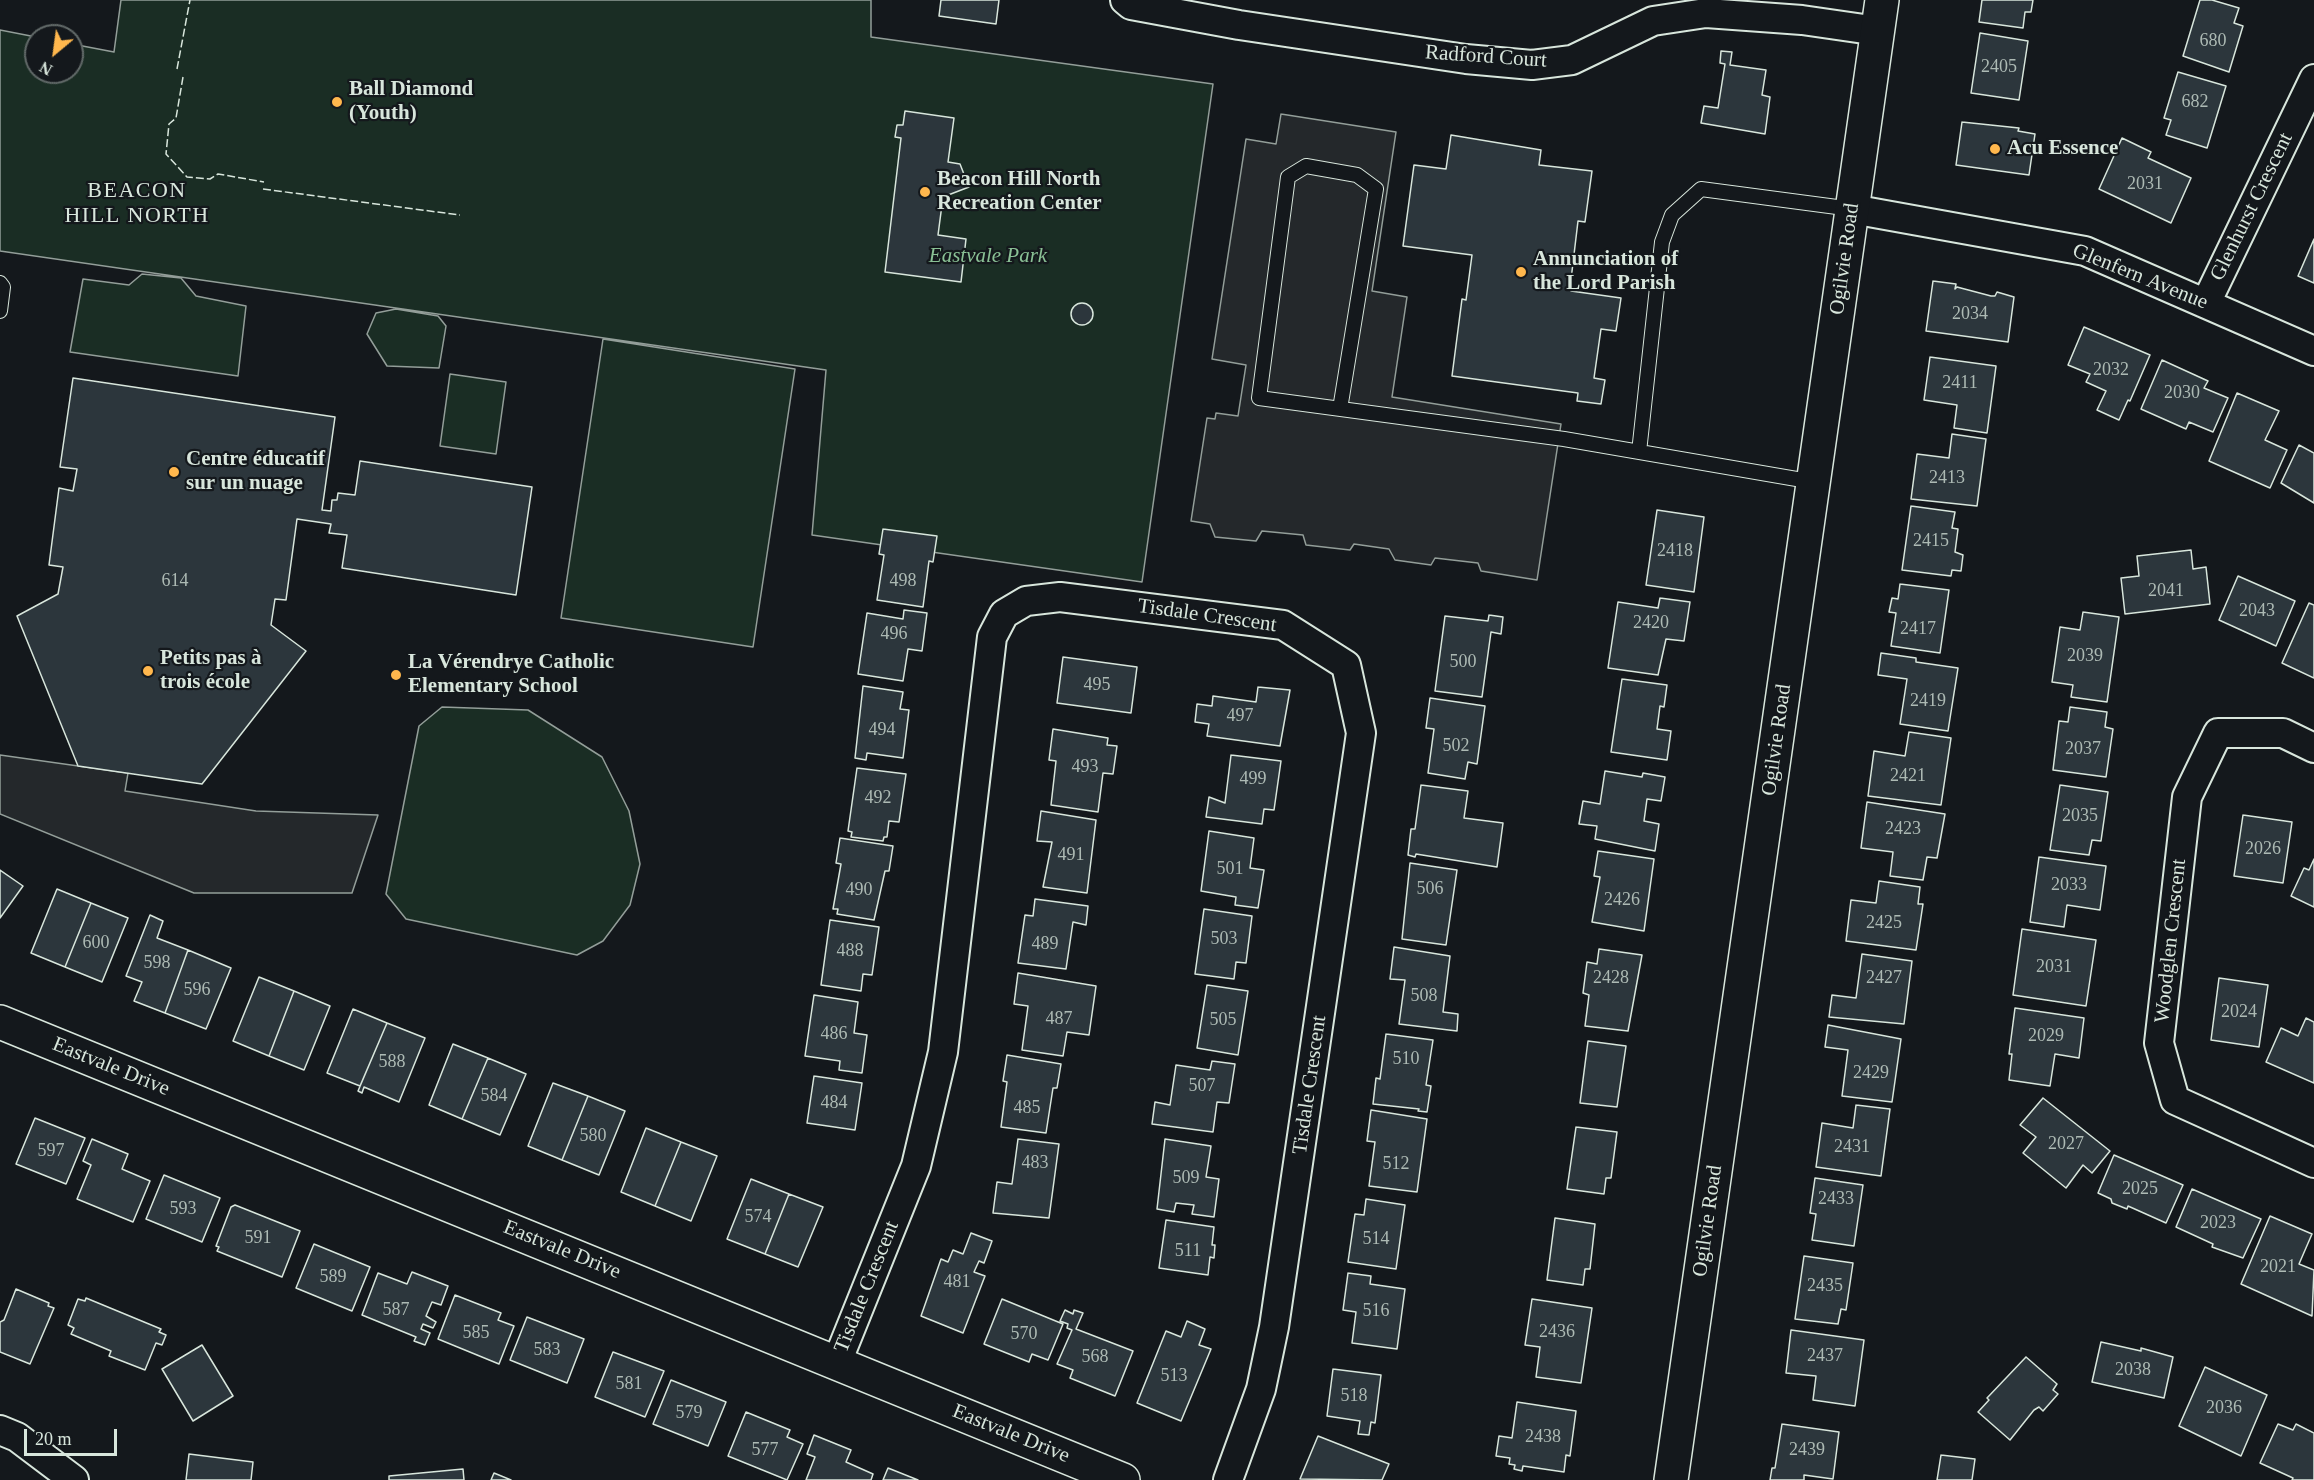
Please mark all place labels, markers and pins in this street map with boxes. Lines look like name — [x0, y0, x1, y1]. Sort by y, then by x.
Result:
place label: Ball Diamond (Youth) — [349, 77, 473, 127]
marker: Ball Diamond (Youth) — [330, 95, 344, 109]
place label: Acu Essence — [2007, 136, 2118, 162]
marker: Acu Essence — [1988, 142, 2002, 156]
place label: Beacon Hill North Recreation Center — [937, 167, 1102, 217]
marker: Beacon Hill North Recreation Center — [918, 185, 932, 199]
place label: Annunciation of the Lord Parish — [1533, 247, 1678, 297]
marker: Annunciation of the Lord Parish — [1514, 265, 1528, 279]
place label: Centre éducatif sur un nuage — [186, 447, 325, 497]
marker: Centre éducatif sur un nuage — [167, 465, 181, 479]
place label: Petits pas à trois école — [160, 646, 261, 696]
place label: La Vérendrye Catholic Elementary School — [408, 650, 614, 700]
marker: Petits pas à trois école — [141, 664, 155, 678]
marker: La Vérendrye Catholic Elementary School — [389, 668, 403, 682]

